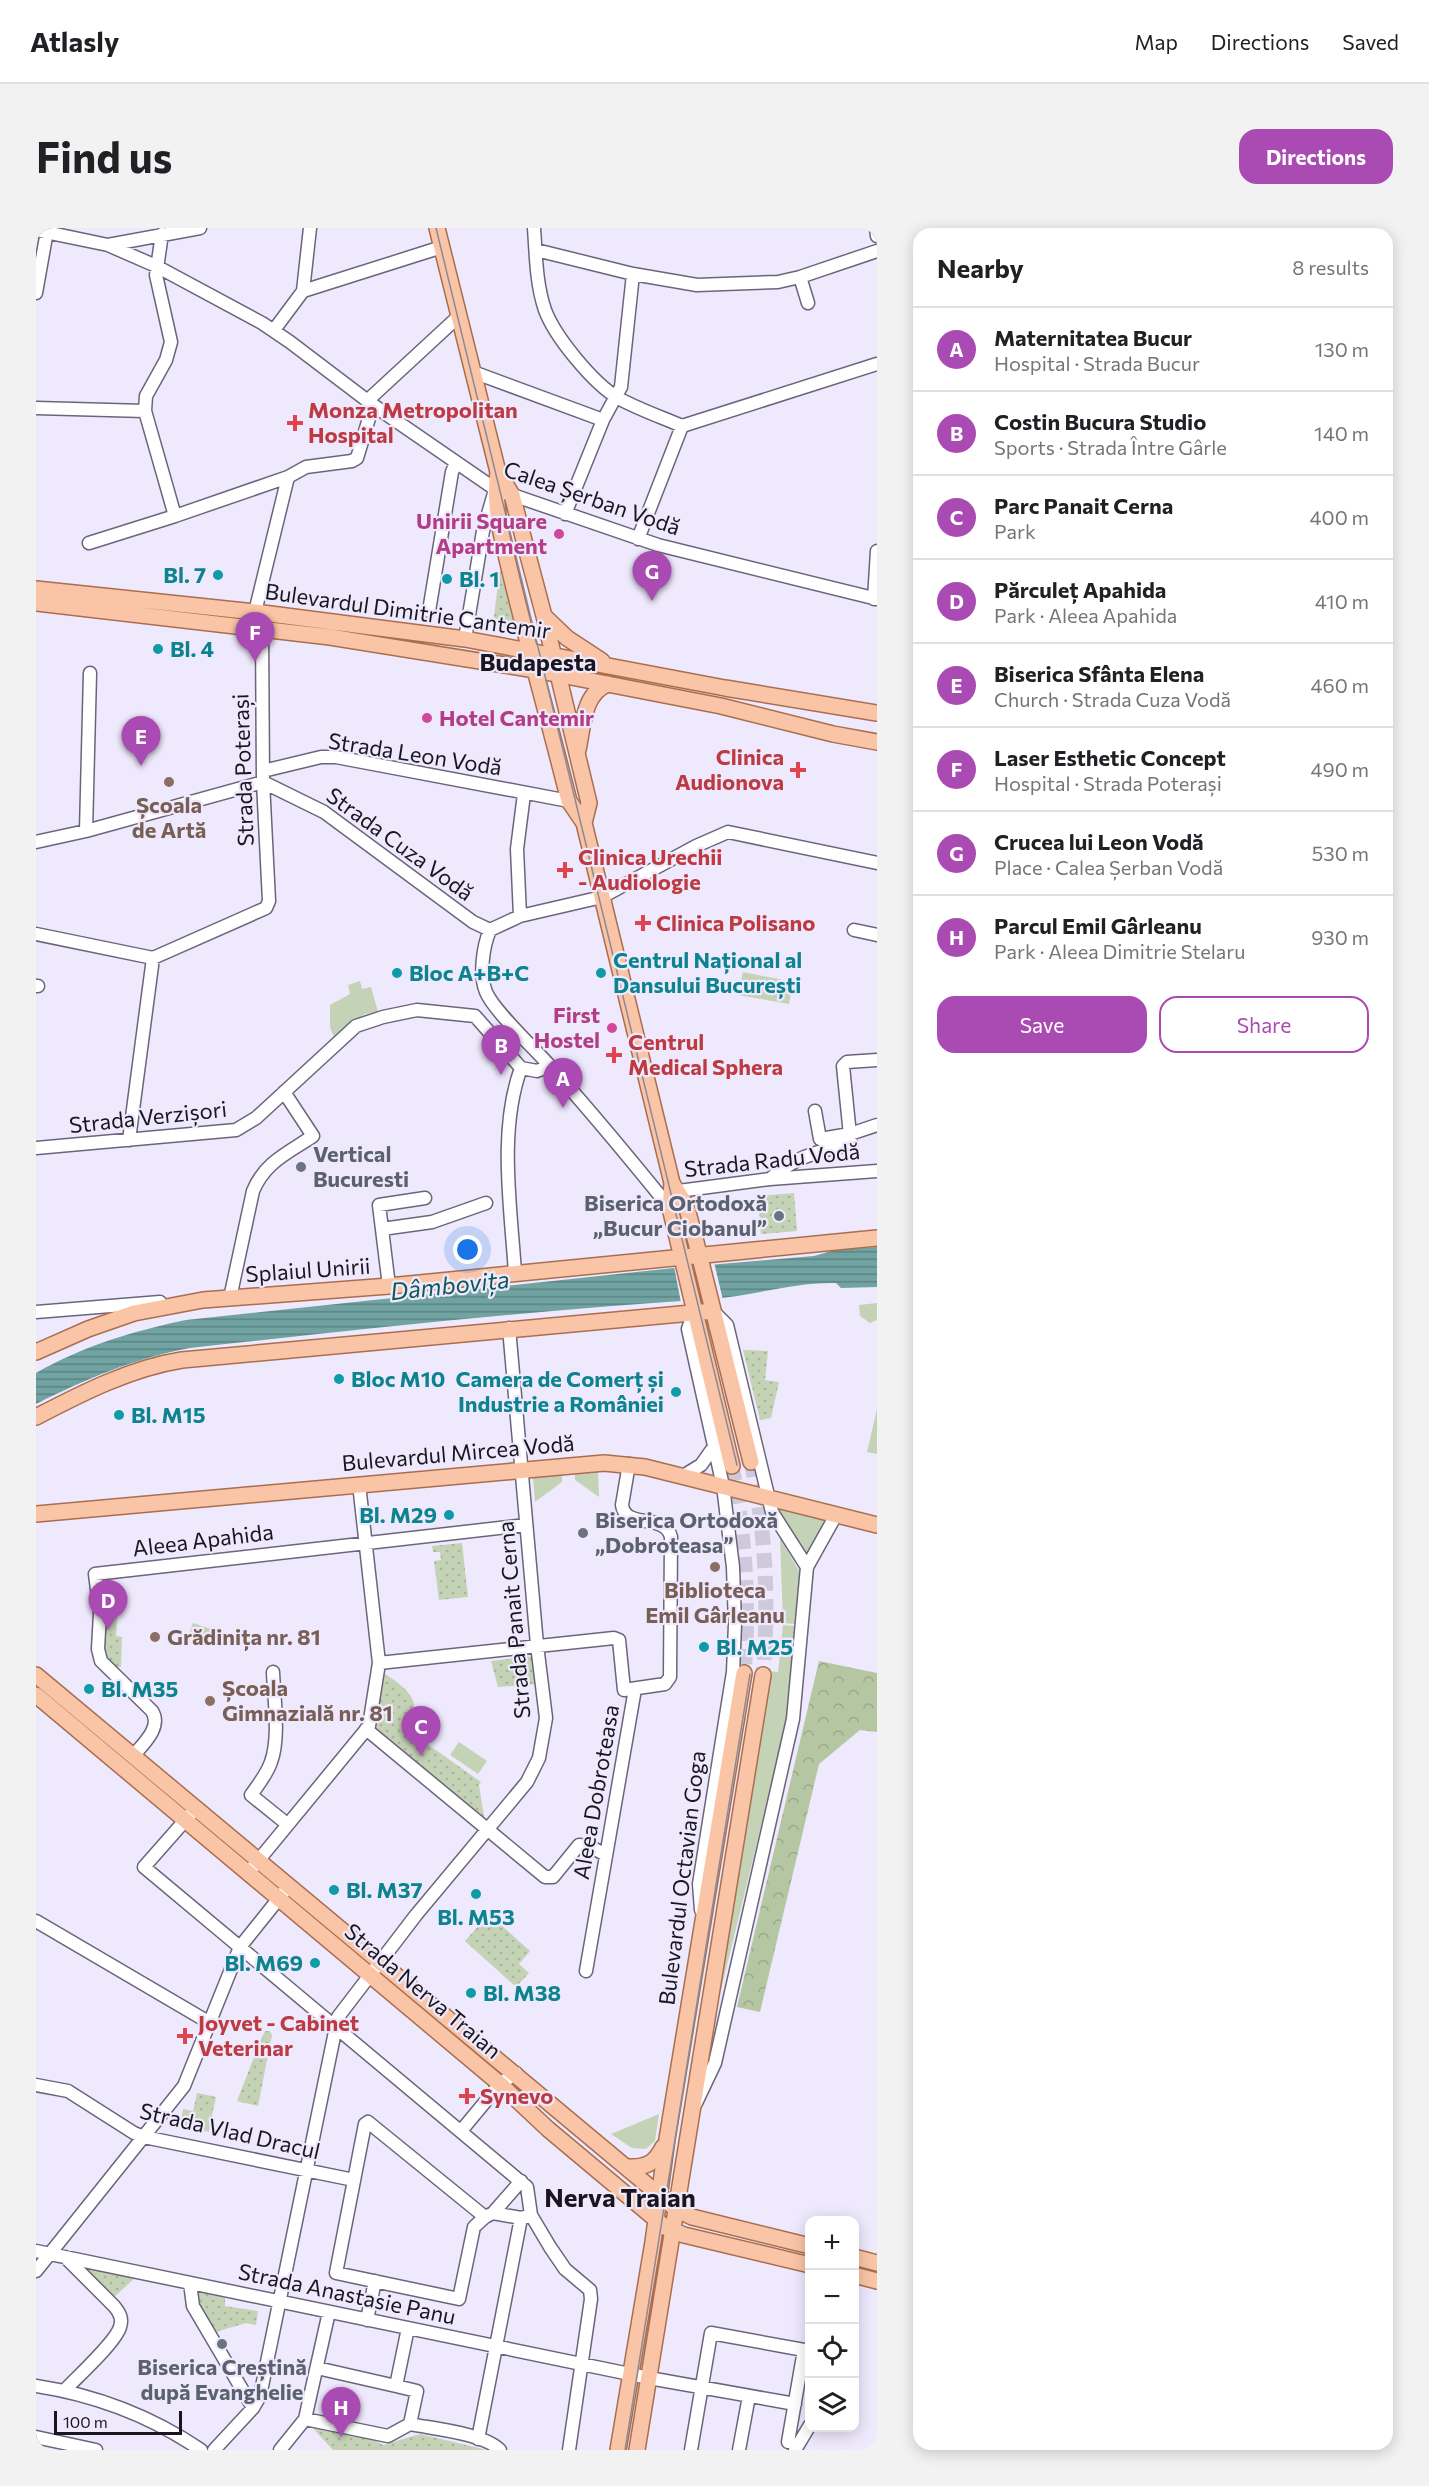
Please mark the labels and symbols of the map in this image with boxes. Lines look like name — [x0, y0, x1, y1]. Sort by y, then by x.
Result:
place label: Monza Metropolitan Hospital — [308, 396, 518, 448]
marker: Monza Metropolitan Hospital — [286, 414, 304, 432]
street label: Calea Șerban Vodă — [500, 455, 684, 541]
place label: Unirii Square Apartment — [416, 507, 547, 559]
marker: Unirii Square Apartment — [552, 527, 566, 541]
pin: G — [632, 552, 672, 601]
place label: Bl. 7 — [163, 561, 206, 588]
place label: Bl. 1 — [459, 565, 500, 592]
marker: Bl. 7 — [211, 568, 225, 582]
marker: Bl. 1 — [440, 572, 454, 586]
street label: Bulevardul Dimitrie Cantemir — [263, 577, 553, 644]
pin: F — [236, 612, 274, 662]
place label: Bl. 4 — [170, 635, 214, 662]
marker: Bl. 4 — [151, 642, 165, 656]
district label: Budapesta — [480, 647, 596, 676]
street label: Strada Poterași — [226, 693, 260, 847]
place label: Hotel Cantemir — [439, 704, 594, 731]
marker: Hotel Cantemir — [420, 711, 434, 725]
pin: E — [122, 716, 160, 766]
street label: Strada Leon Vodă — [326, 726, 504, 781]
place label: Clinica Audionova — [675, 743, 784, 795]
marker: Clinica Audionova — [789, 761, 807, 779]
marker: Școala de Artă — [162, 775, 176, 789]
street label: Strada Cuza Vodă — [322, 781, 479, 906]
place label: Școala de Artă — [132, 791, 206, 843]
place label: Clinica Urechii - Audiologie — [578, 843, 723, 895]
marker: Clinica Urechii - Audiologie — [556, 861, 574, 879]
place label: Clinica Polisano — [656, 909, 815, 936]
marker: Clinica Polisano — [634, 914, 652, 932]
place label: Centrul Național al Dansului București — [613, 946, 802, 999]
place label: Bloc A+B+C — [409, 959, 529, 986]
marker: Bloc A+B+C — [390, 966, 404, 980]
marker: Centrul Național al Dansului București — [594, 966, 608, 980]
place label: First Hostel — [534, 1001, 600, 1053]
marker: First Hostel — [605, 1021, 619, 1035]
pin: B — [482, 1026, 520, 1075]
place label: Centrul Medical Sphera — [628, 1028, 783, 1080]
marker: Centrul Medical Sphera — [605, 1046, 623, 1064]
pin: A — [544, 1058, 582, 1108]
street label: Strada Verzișori — [68, 1095, 228, 1139]
street label: Strada Radu Vodă — [683, 1137, 861, 1182]
place label: Vertical Bucuresti — [313, 1140, 409, 1192]
marker: Vertical Bucuresti — [294, 1160, 308, 1174]
place label: Biserica Ortodoxă „Bucur Ciobanul” — [584, 1189, 767, 1241]
marker: Biserica Ortodoxă „Bucur Ciobanul” — [772, 1209, 786, 1223]
your location — [453, 1235, 482, 1264]
street label: Splaiul Unirii — [245, 1252, 371, 1287]
water label: Dâmbovița — [389, 1264, 511, 1307]
place label: Bloc M10 — [351, 1365, 445, 1392]
place label: Camera de Comerț și Industrie a României — [455, 1365, 664, 1417]
marker: Bloc M10 — [332, 1372, 346, 1386]
marker: Camera de Comerț și Industrie a României — [669, 1385, 683, 1399]
place label: Bl. M15 — [131, 1401, 206, 1428]
marker: Bl. M15 — [112, 1408, 126, 1422]
street label: Bulevardul Mircea Vodă — [341, 1429, 575, 1476]
place label: Bl. M29 — [359, 1501, 437, 1528]
place label: Biserica Ortodoxă „Dobroteasa” — [595, 1506, 778, 1558]
marker: Bl. M29 — [442, 1508, 456, 1522]
street label: Aleea Apahida — [131, 1517, 275, 1562]
street label: Strada Panait Cerna — [491, 1520, 536, 1720]
marker: Biserica Ortodoxă „Dobroteasa” — [576, 1526, 590, 1540]
marker: Biblioteca Emil Gârleanu — [708, 1560, 722, 1574]
place label: Biblioteca Emil Gârleanu — [645, 1576, 785, 1628]
pin: D — [88, 1580, 128, 1630]
place label: Grădinița nr. 81 — [167, 1623, 321, 1651]
marker: Grădinița nr. 81 — [148, 1630, 162, 1644]
place label: Bl. M25 — [716, 1633, 793, 1660]
marker: Bl. M25 — [697, 1640, 711, 1654]
place label: Școala Gimnazială nr. 81 — [222, 1674, 393, 1726]
place label: Bl. M35 — [101, 1675, 178, 1702]
marker: Bl. M35 — [82, 1682, 96, 1696]
marker: Școala Gimnazială nr. 81 — [203, 1694, 217, 1708]
street label: Aleea Dobroteasa — [567, 1702, 624, 1881]
pin: C — [402, 1706, 440, 1756]
street label: Bulevardul Octavian Goga — [652, 1749, 711, 2007]
place label: Bl. M37 — [346, 1876, 422, 1903]
marker: Bl. M37 — [327, 1883, 341, 1897]
marker: Bl. M53 — [469, 1887, 483, 1901]
place label: Bl. M53 — [437, 1903, 515, 1930]
street label: Strada Nerva Traian — [340, 1917, 507, 2064]
place label: Bl. M69 — [224, 1949, 303, 1976]
marker: Bl. M69 — [308, 1956, 322, 1970]
place label: Bl. M38 — [483, 1979, 561, 2006]
marker: Bl. M38 — [464, 1986, 478, 2000]
place label: Joyvet - Cabinet Veterinar — [198, 2009, 359, 2061]
marker: Joyvet - Cabinet Veterinar — [176, 2027, 194, 2045]
place label: Synevo — [480, 2082, 553, 2109]
marker: Synevo — [458, 2087, 476, 2105]
street label: Strada Vlad Dracul — [137, 2097, 323, 2164]
district label: Nerva Traian — [544, 2181, 696, 2212]
street label: Strada Anastasie Panu — [236, 2257, 458, 2330]
marker: Biserica Creștină după Evanghelie — [215, 2337, 229, 2351]
place label: Biserica Creștină după Evanghelie — [137, 2353, 307, 2405]
pin: H — [322, 2388, 360, 2437]
scale bar — [54, 2408, 182, 2436]

